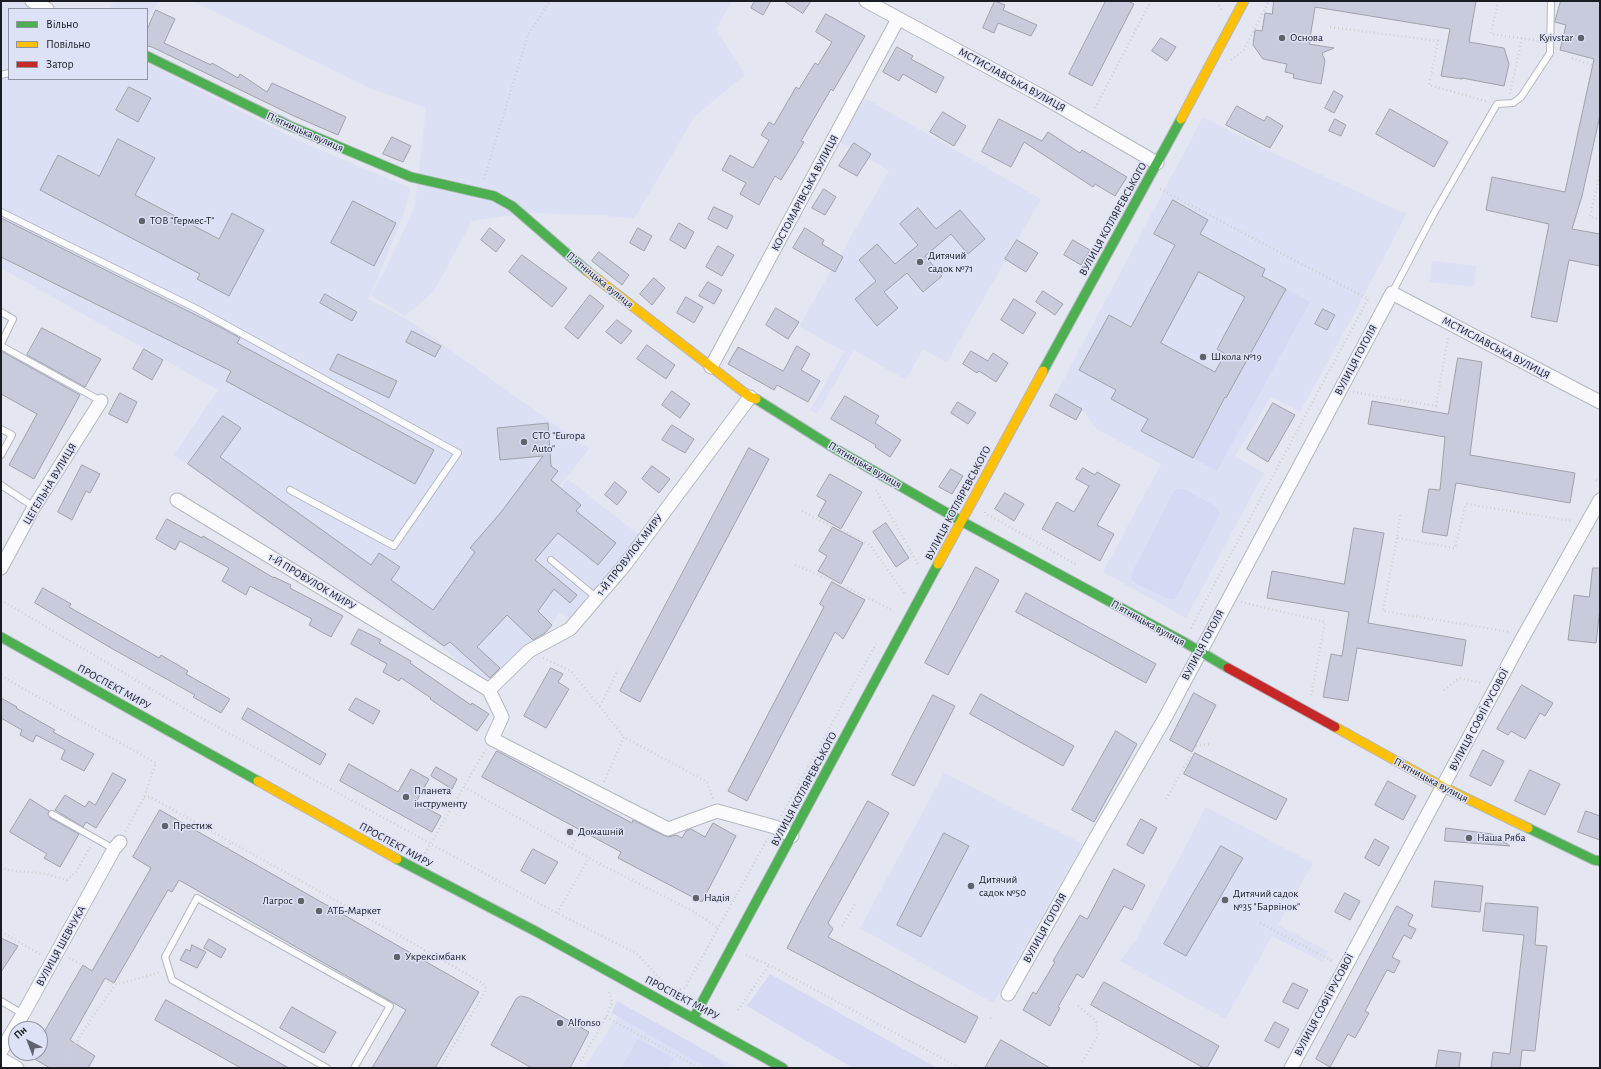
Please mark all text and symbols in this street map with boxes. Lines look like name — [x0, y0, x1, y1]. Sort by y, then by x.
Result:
legend — [8, 8, 148, 80]
text: Вільно — [46, 18, 78, 30]
place label: Основа — [1290, 31, 1323, 45]
place label: Kyivstar — [1539, 31, 1573, 45]
marker: Основа — [1277, 33, 1287, 43]
marker: Kyivstar — [1576, 33, 1586, 43]
text: Повільно — [46, 38, 90, 50]
street label: МСТИСЛАВСЬКА ВУЛИЦЯ — [956, 45, 1068, 115]
text: Затор — [46, 58, 74, 70]
street label: Пʼятницька вулиця — [264, 109, 346, 155]
street label: КОСТОМАРІВСЬКА ВУЛИЦЯ — [769, 133, 841, 253]
street label: ВУЛИЦЯ КОТЛЯРЕВСЬКОГО — [1076, 160, 1150, 278]
place label: ТОВ "Гермес-Т" — [150, 214, 214, 228]
marker: ТОВ "Гермес-Т" — [137, 216, 147, 226]
street label: Пʼятницька вулиця — [564, 249, 636, 311]
place label: Дитячий садок №71 — [928, 249, 973, 275]
marker: Дитячий садок №71 — [915, 257, 925, 267]
street label: МСТИСЛАВСЬКА ВУЛИЦЯ — [1440, 314, 1552, 382]
street label: ВУЛИЦЯ ГОГОЛЯ — [1332, 322, 1380, 398]
place label: Школа №19 — [1211, 350, 1262, 364]
marker: Школа №19 — [1198, 352, 1208, 362]
place label: СТО "Europa Auto" — [532, 429, 585, 455]
marker: СТО "Europa Auto" — [519, 437, 529, 447]
street label: Пʼятницька вулиця — [826, 439, 904, 491]
street label: ЦЕГЕЛЬНА ВУЛИЦЯ — [20, 441, 80, 527]
street label: ВУЛИЦЯ КОТЛЯРЕВСЬКОГО — [922, 444, 994, 562]
street label: 1-Й ПРОВУЛОК МИРУ — [594, 512, 666, 598]
street label: 1-Й ПРОВУЛОК МИРУ — [266, 551, 358, 613]
street label: Пʼятницька вулиця — [1109, 597, 1187, 649]
street label: ВУЛИЦЯ ГОГОЛЯ — [1179, 607, 1227, 683]
street label: ПРОСПЕКТ МИРУ — [75, 661, 153, 713]
street label: ВУЛИЦЯ СОФІЇ РУСОВОЇ — [1446, 667, 1512, 773]
street label: ВУЛИЦЯ КОТЛЯРЕВСЬКОГО — [768, 730, 840, 848]
street label: Пʼятницька вулиця — [1391, 755, 1471, 805]
place label: Планета інструменту — [414, 784, 467, 810]
marker: Планета інструменту — [401, 792, 411, 802]
place label: Престиж — [173, 819, 212, 833]
street label: ПРОСПЕКТ МИРУ — [357, 819, 435, 871]
marker: Престиж — [160, 821, 170, 831]
place label: Домашній — [578, 825, 624, 839]
marker: Домашній — [565, 827, 575, 837]
place label: Наша Ряба — [1477, 831, 1525, 845]
marker: Наша Ряба — [1464, 833, 1474, 843]
place label: Дитячий садок №50 — [979, 873, 1026, 899]
marker: Дитячий садок №50 — [966, 881, 976, 891]
place label: Дитячий садок №35 "Барвінок" — [1233, 887, 1300, 913]
place label: Надія — [704, 891, 730, 905]
street label: ВУЛИЦЯ ГОГОЛЯ — [1020, 891, 1070, 965]
marker: Надія — [691, 893, 701, 903]
place label: Лагрос — [263, 894, 293, 908]
marker: Дитячий садок №35 "Барвінок" — [1220, 895, 1230, 905]
marker: Лагрос — [296, 896, 306, 906]
street label: ВУЛИЦЯ ШЕВЧУКА — [33, 903, 89, 989]
place label: АТБ-Маркет — [327, 904, 381, 918]
marker: АТБ-Маркет — [314, 906, 324, 916]
place label: Укрексімбанк — [405, 950, 466, 964]
marker: Укрексімбанк — [392, 952, 402, 962]
street label: ВУЛИЦЯ СОФІЇ РУСОВОЇ — [1291, 952, 1357, 1058]
street label: ПРОСПЕКТ МИРУ — [643, 973, 721, 1023]
place label: Alfonso — [568, 1016, 601, 1030]
marker: Alfonso — [555, 1018, 565, 1028]
north arrow — [8, 1021, 48, 1061]
text: Пн — [12, 1024, 29, 1041]

